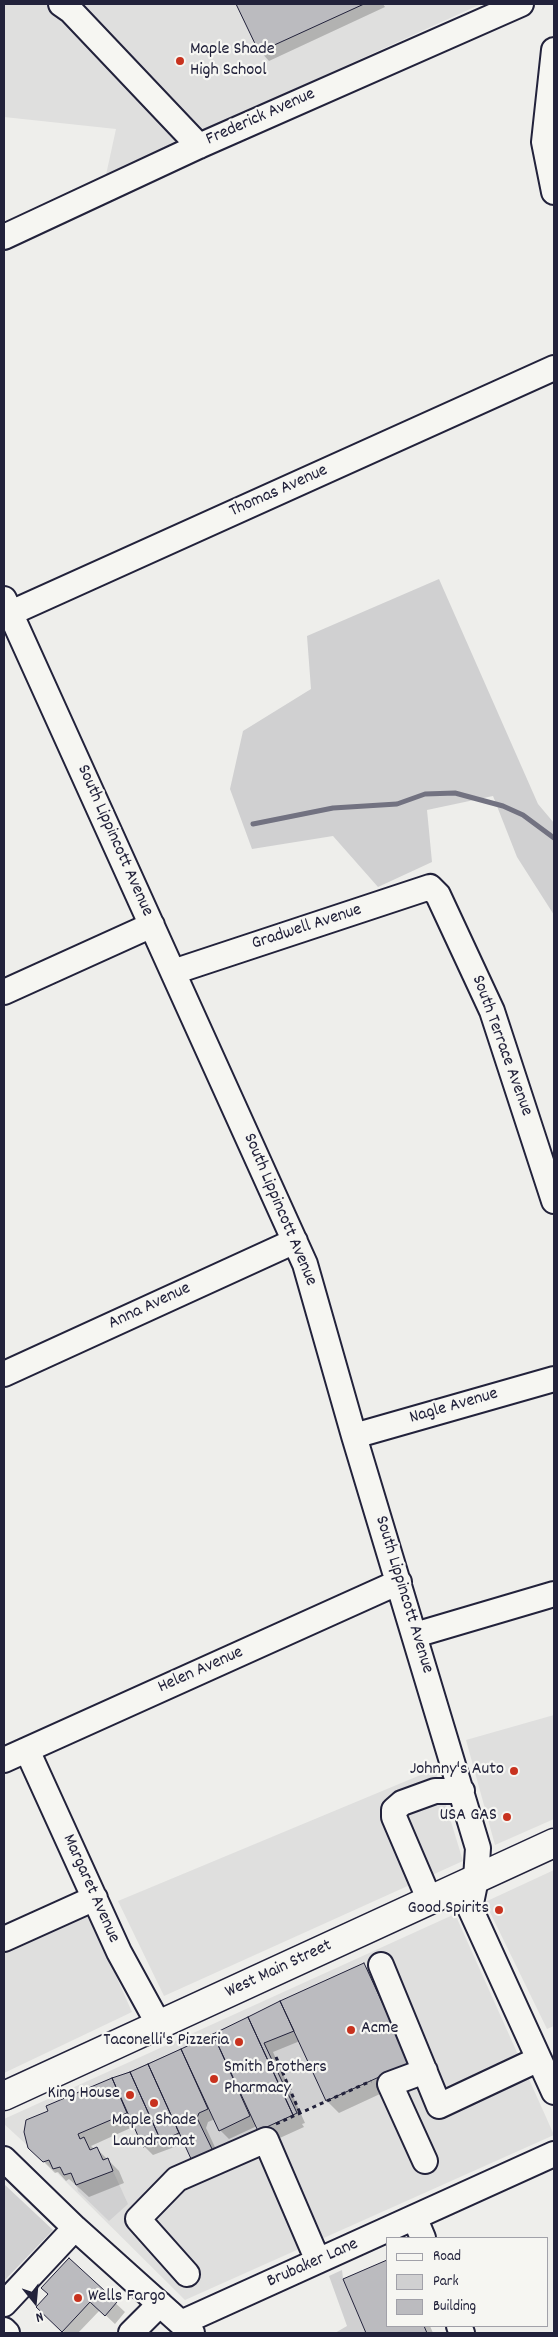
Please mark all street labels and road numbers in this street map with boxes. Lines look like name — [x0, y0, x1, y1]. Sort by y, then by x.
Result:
street label: Frederick Avenue — [203, 84, 319, 152]
street label: Thomas Avenue — [227, 461, 331, 523]
street label: South Lippincott Avenue — [71, 762, 157, 920]
street label: Gradwell Avenue — [249, 900, 365, 956]
street label: South Terrace Avenue — [466, 973, 536, 1119]
street label: South Lippincott Avenue — [237, 1131, 321, 1289]
street label: Anna Avenue — [105, 1279, 195, 1335]
street label: Nagle Avenue — [407, 1384, 501, 1430]
street label: South Lippincott Avenue — [369, 1514, 437, 1676]
street label: Helen Avenue — [155, 1643, 247, 1699]
street label: Margaret Avenue — [56, 1831, 124, 1947]
street label: West Main Street — [222, 1936, 336, 2004]
street label: Brubaker Lane — [264, 2234, 362, 2294]

